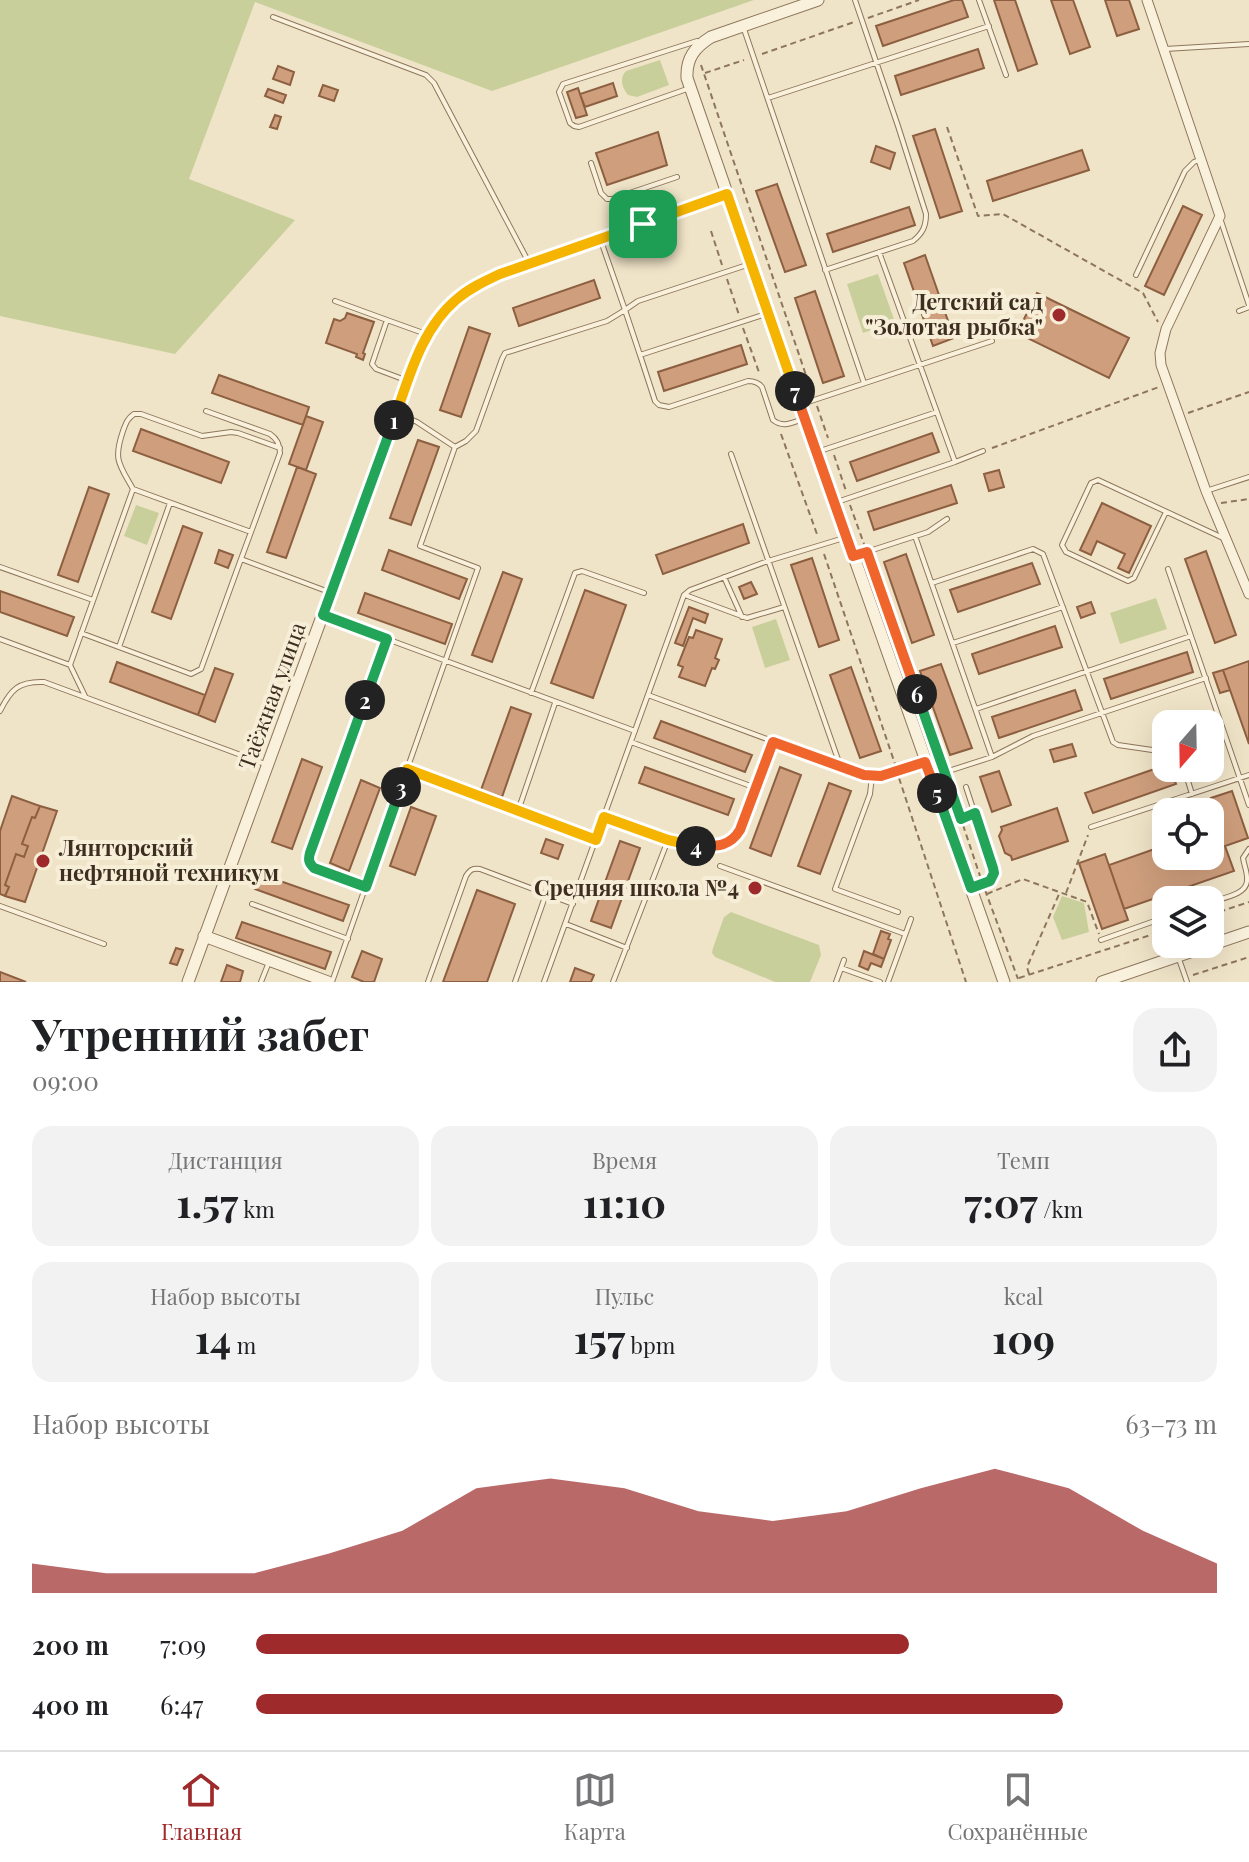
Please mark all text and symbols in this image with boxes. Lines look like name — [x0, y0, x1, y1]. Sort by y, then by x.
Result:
pin — [609, 190, 677, 258]
icon: arrive — [621, 202, 665, 246]
place label: Детский сад "Золотая рыбка" — [865, 286, 1043, 341]
marker: Детский сад "Золотая рыбка" — [1050, 306, 1068, 324]
pin: 7 — [775, 371, 815, 411]
text: 7 — [790, 376, 800, 406]
pin: 1 — [374, 400, 414, 440]
text: 1 — [390, 405, 398, 435]
street label: Таёжная улица — [230, 618, 312, 774]
pin: 6 — [897, 674, 937, 714]
text: 6 — [911, 679, 923, 709]
pin: 2 — [345, 680, 385, 720]
text: 2 — [359, 685, 371, 715]
north arrow — [1152, 710, 1224, 782]
map controls — [1152, 710, 1224, 958]
pin: 3 — [381, 767, 421, 807]
text: 3 — [396, 772, 406, 802]
pin: 5 — [917, 773, 957, 813]
text: 5 — [932, 778, 942, 808]
button: locate — [1152, 798, 1224, 870]
pin: 4 — [676, 826, 716, 866]
text: 4 — [690, 831, 702, 861]
place label: Лянторский нефтяной техникум — [58, 832, 279, 887]
marker: Лянторский нефтяной техникум — [34, 852, 52, 870]
place label: Средняя школа №4 — [534, 872, 739, 902]
marker: Средняя школа №4 — [746, 879, 764, 897]
button: layers — [1152, 886, 1224, 958]
text: Утренний забег — [32, 1003, 369, 1062]
button: share — [1133, 1008, 1217, 1092]
text: 09:00 — [32, 1063, 99, 1098]
text: Дистанция — [168, 1145, 283, 1175]
text: Время — [592, 1145, 657, 1175]
text: Темп — [997, 1145, 1050, 1175]
text: 1.57 — [176, 1175, 238, 1228]
text: 11:10 — [583, 1175, 666, 1228]
text: 7:07 — [964, 1175, 1038, 1228]
text: km — [238, 1194, 275, 1224]
text: /km — [1038, 1194, 1083, 1224]
text: Набор высоты — [150, 1281, 301, 1311]
text: Пульс — [595, 1281, 654, 1311]
text: kcal — [1004, 1281, 1043, 1311]
text: 14 — [195, 1311, 231, 1364]
text: 157 — [574, 1311, 625, 1364]
text: 109 — [992, 1311, 1055, 1364]
text: m — [231, 1330, 256, 1360]
text: bpm — [625, 1330, 675, 1360]
text: Набор высоты — [32, 1406, 210, 1441]
text: 63–73 m — [1125, 1406, 1217, 1441]
text: 200 m — [32, 1627, 109, 1662]
text: 7:09 — [160, 1627, 206, 1662]
text: 400 m — [32, 1687, 109, 1722]
text: 6:47 — [160, 1687, 203, 1722]
tab: Главная — [161, 1768, 242, 1846]
tab: Карта — [564, 1768, 626, 1846]
tab: Сохранённые — [947, 1768, 1088, 1846]

